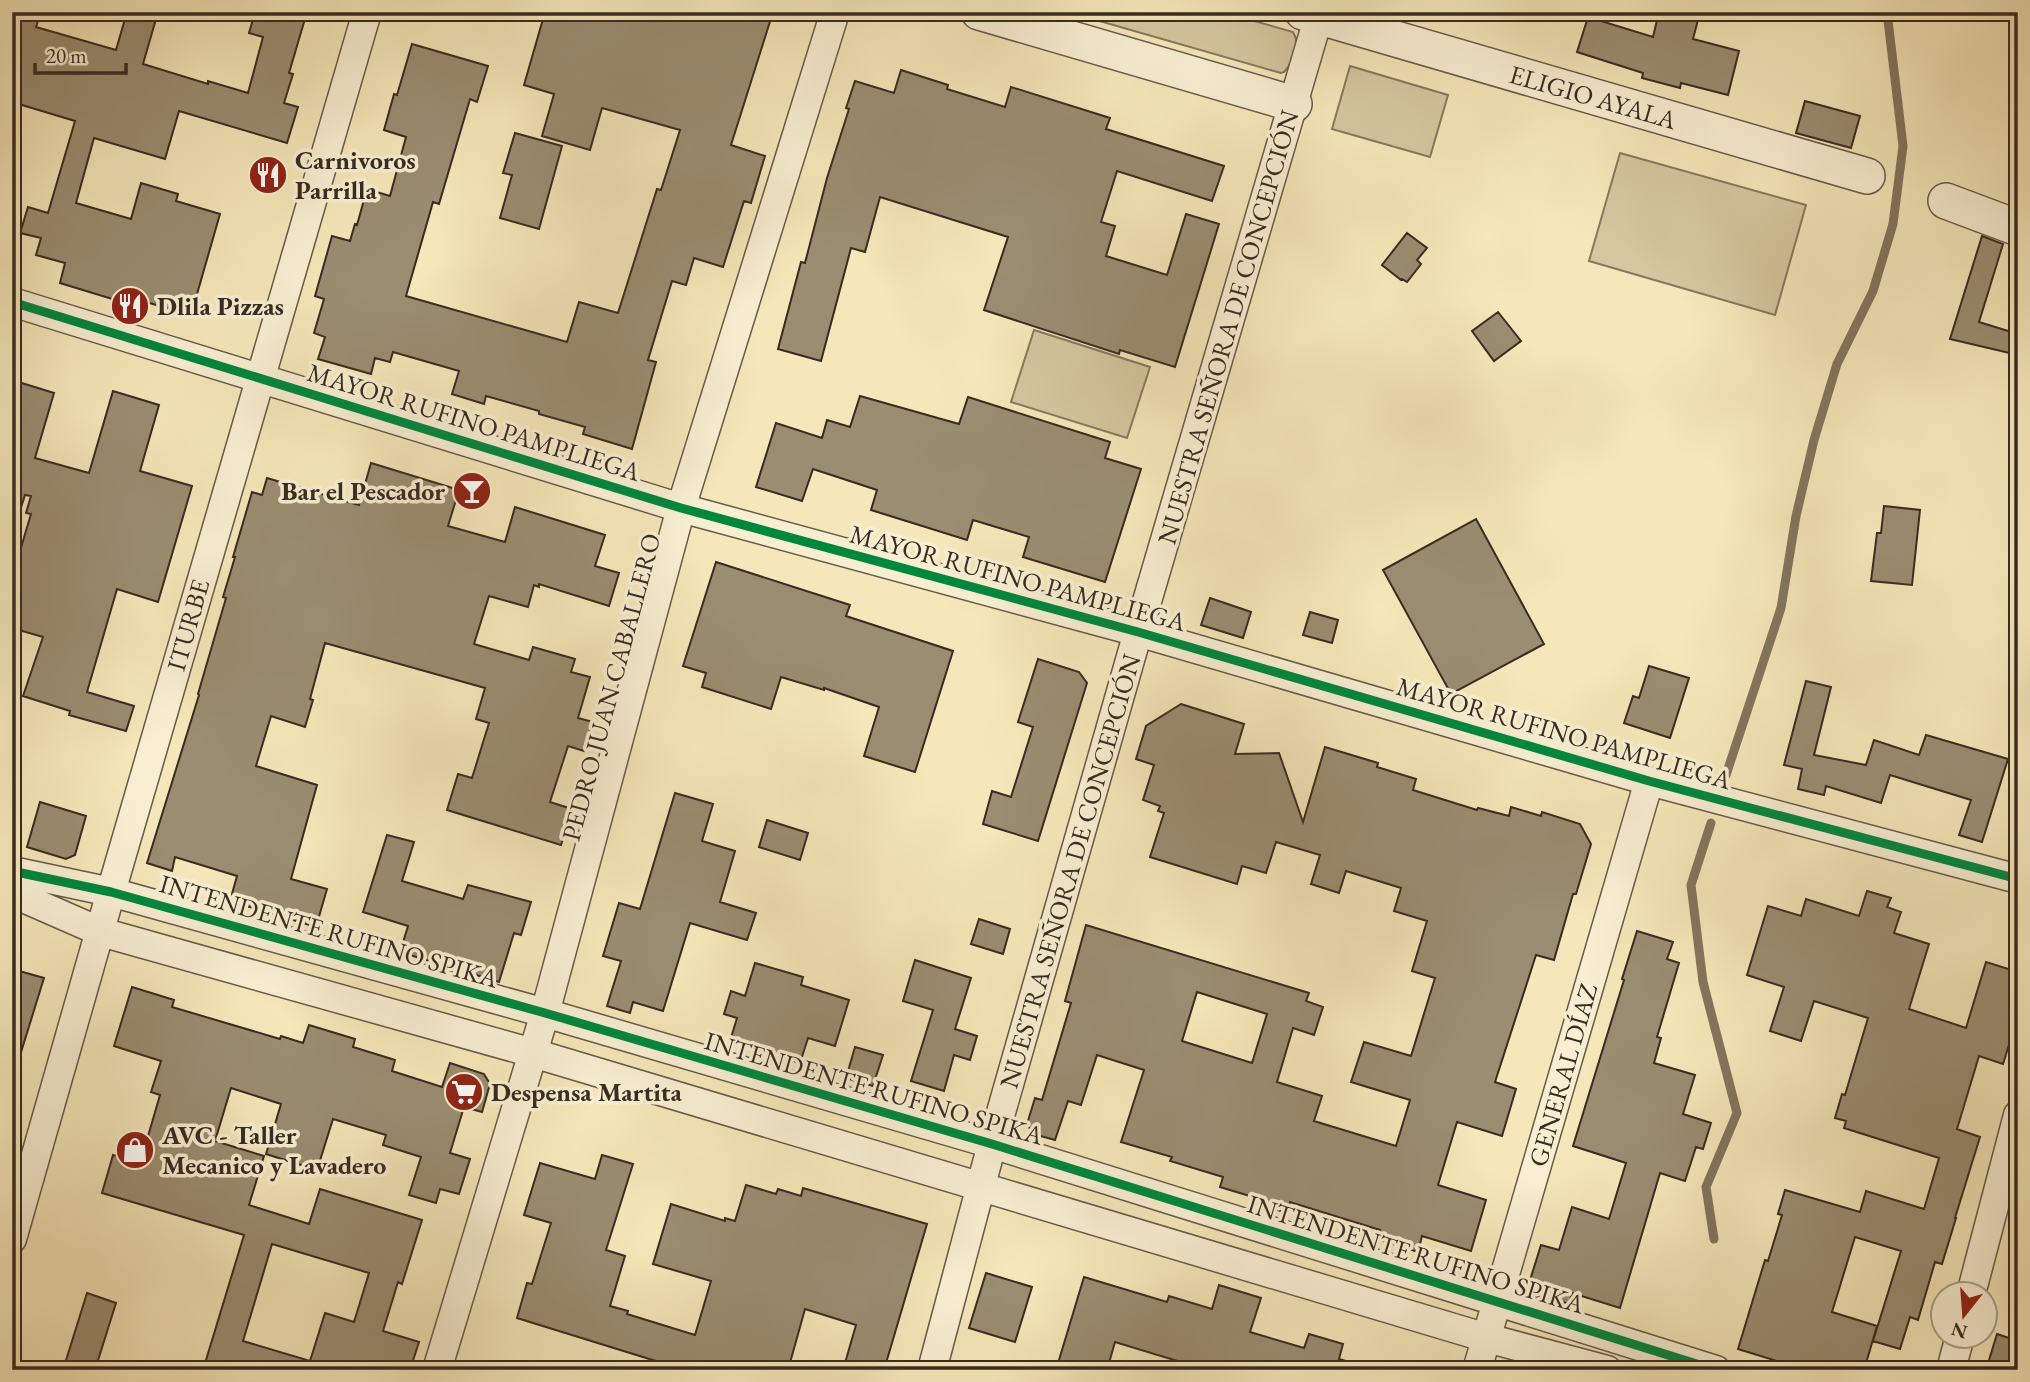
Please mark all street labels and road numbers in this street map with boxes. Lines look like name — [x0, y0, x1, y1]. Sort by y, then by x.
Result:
street label: ELIGIO AYALA — [1505, 57, 1682, 137]
street label: NUESTRA SEÑORA DE CONCEPCIÓN — [1150, 106, 1307, 548]
street label: MAYOR RUFINO PAMPLIEGA — [303, 355, 646, 489]
street label: MAYOR RUFINO PAMPLIEGA — [846, 517, 1191, 640]
street label: PEDRO JUAN CABALLERO — [554, 529, 668, 845]
street label: ITURBE — [159, 575, 217, 675]
street label: NUESTRA SEÑORA DE CONCEPCIÓN — [992, 650, 1149, 1092]
street label: MAYOR RUFINO PAMPLIEGA — [1393, 669, 1736, 797]
street label: INTENDENTE RUFINO SPIKA — [156, 866, 503, 996]
street label: GENERAL DÍAZ — [1521, 979, 1605, 1171]
street label: INTENDENTE RUFINO SPIKA — [701, 1023, 1048, 1153]
street label: INTENDENTE RUFINO SPIKA — [1243, 1186, 1590, 1322]

